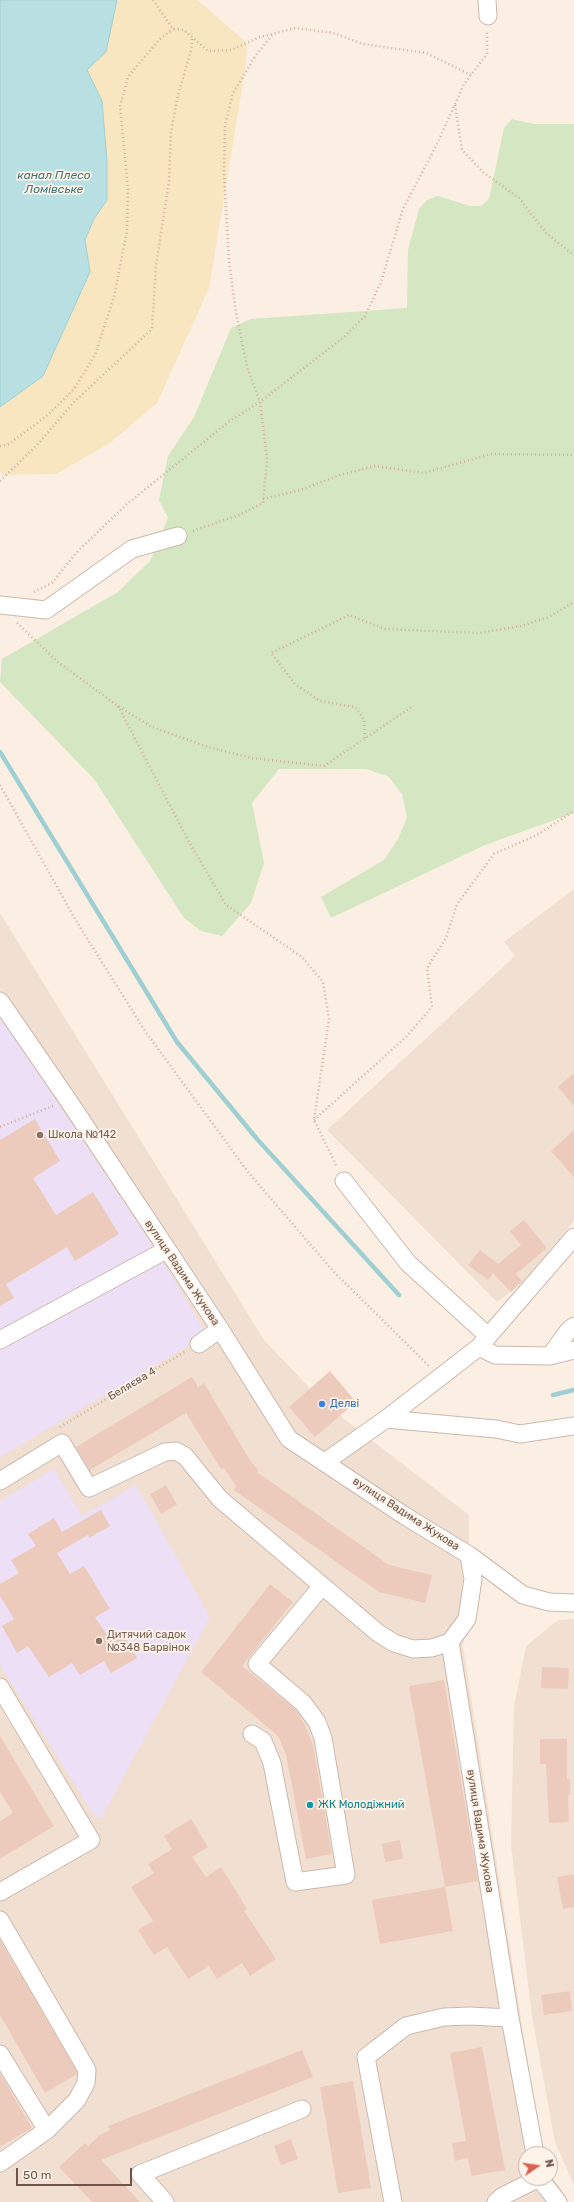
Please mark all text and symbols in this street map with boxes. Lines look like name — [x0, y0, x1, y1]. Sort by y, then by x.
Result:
water label: канал Плесо Ломівське — [17, 169, 91, 197]
place label: Школа №142 — [48, 1128, 116, 1142]
marker: Школа №142 — [35, 1130, 45, 1140]
street label: вулиця Вадима Жукова — [142, 1218, 222, 1328]
street label: Беляєва 4 — [106, 1365, 158, 1403]
place label: Делві — [330, 1397, 359, 1411]
marker: Делві — [317, 1399, 327, 1409]
street label: вулиця Вадима Жукова — [350, 1475, 462, 1553]
place label: Дитячий садок №348 Барвінок — [107, 1628, 190, 1654]
marker: Дитячий садок №348 Барвінок — [94, 1636, 104, 1646]
street label: вулиця Вадима Жукова — [464, 1768, 496, 1894]
place label: ЖК Молодіжний — [318, 1798, 404, 1812]
marker: ЖК Молодіжний — [305, 1800, 315, 1810]
north arrow — [518, 2146, 558, 2186]
text: N — [542, 2158, 556, 2169]
scale bar — [18, 2160, 134, 2186]
text: 50 m — [23, 2168, 51, 2182]

